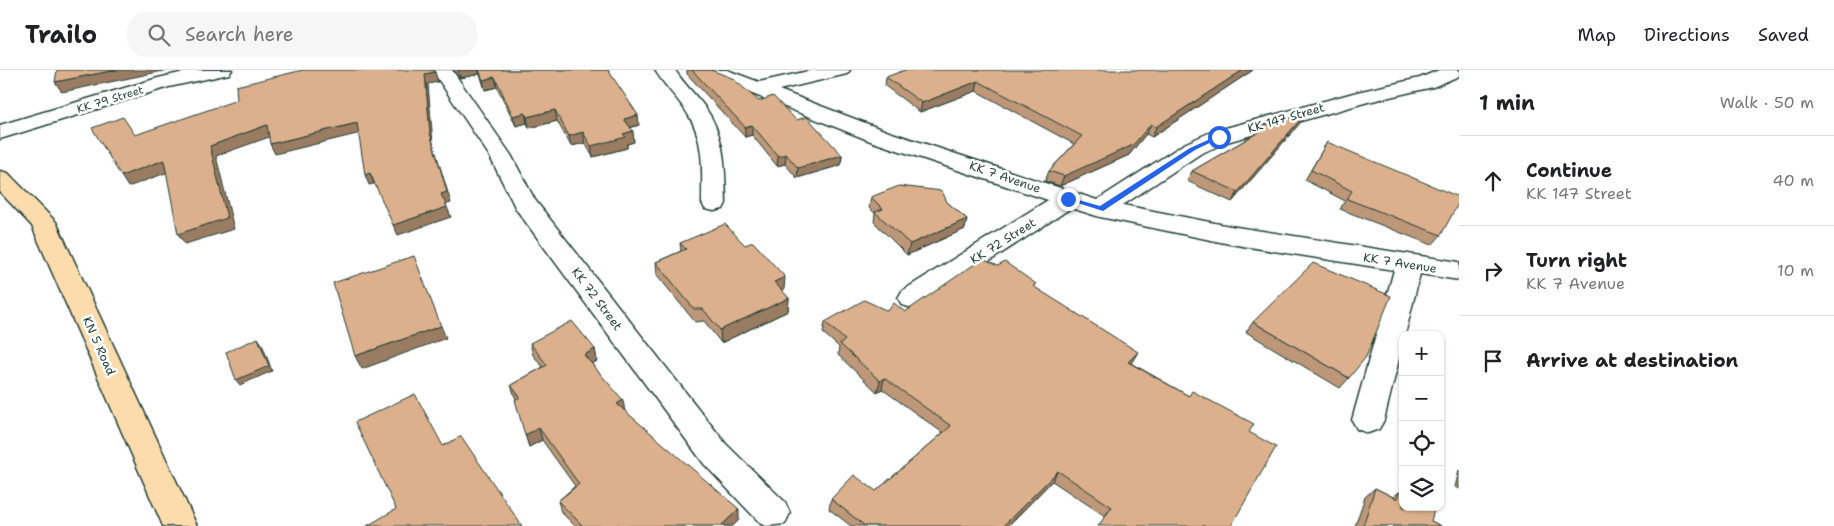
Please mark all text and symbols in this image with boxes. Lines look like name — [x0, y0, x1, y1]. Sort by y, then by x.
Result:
search box — [127, 12, 477, 57]
text: Trailo — [25, 19, 97, 51]
icon: search — [145, 21, 173, 49]
text: Search here — [185, 22, 294, 47]
text: Map — [1578, 23, 1616, 47]
text: Directions — [1644, 23, 1730, 47]
text: Saved — [1758, 23, 1809, 47]
street label: KK 79 Street — [75, 82, 145, 117]
text: 1 min — [1479, 89, 1535, 117]
text: Walk · 50 m — [1720, 92, 1814, 113]
street label: KK 147 Street — [1246, 99, 1326, 137]
route start — [1208, 126, 1231, 149]
street label: KK 7 Avenue — [967, 157, 1043, 197]
text: Continue — [1526, 158, 1612, 183]
icon: ahead — [1479, 167, 1507, 195]
text: 40 m — [1772, 170, 1814, 191]
text: KK 147 Street — [1526, 183, 1632, 204]
route end — [1057, 188, 1080, 211]
street label: KK 72 Street — [967, 214, 1039, 268]
text: Turn right — [1526, 248, 1627, 273]
street label: KK 7 Avenue — [1362, 249, 1438, 277]
icon: right — [1479, 257, 1507, 285]
text: 10 m — [1777, 260, 1814, 281]
street label: KK 72 Street — [568, 264, 626, 334]
text: KK 7 Avenue — [1526, 273, 1625, 294]
street label: KN 5 Road — [79, 314, 119, 378]
map controls — [1399, 331, 1444, 511]
button: + — [1399, 331, 1444, 376]
icon: arrive — [1479, 347, 1507, 375]
text: Arrive at destination — [1526, 348, 1738, 373]
button: − — [1399, 376, 1444, 421]
button: locate — [1399, 421, 1444, 466]
button: layers — [1399, 466, 1444, 511]

